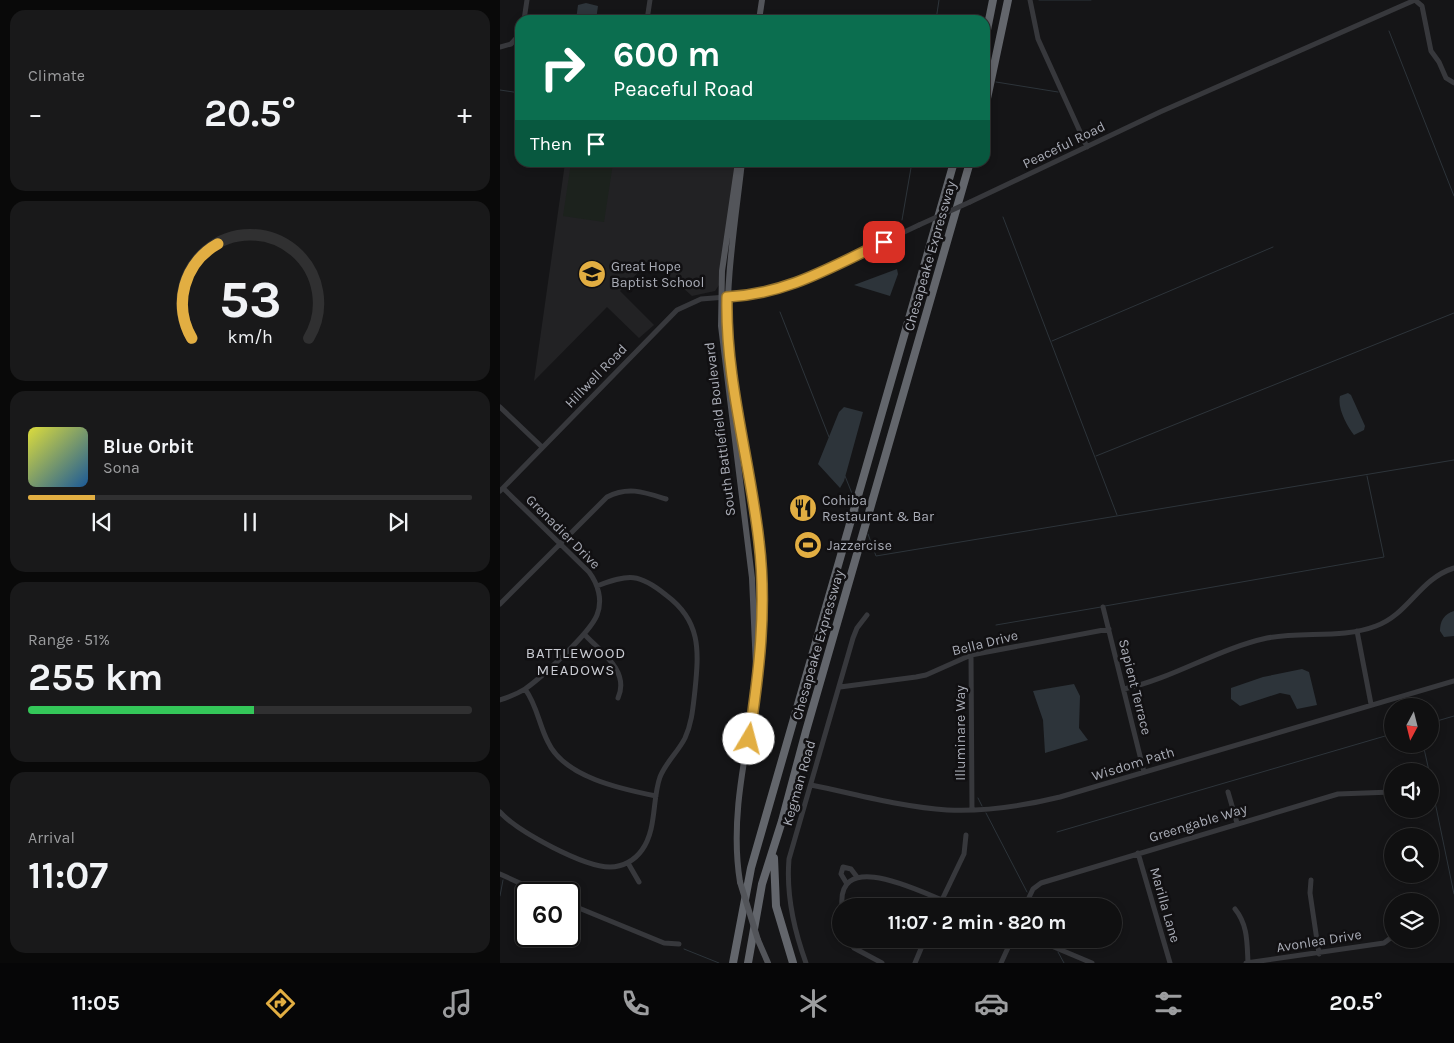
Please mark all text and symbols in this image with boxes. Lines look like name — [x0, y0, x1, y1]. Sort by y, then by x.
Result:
text: 600 m — [613, 34, 721, 75]
icon: right — [530, 35, 595, 100]
text: Climate — [28, 66, 85, 85]
text: Peaceful Road — [613, 76, 754, 102]
text: 20.5° — [204, 91, 296, 136]
text: − — [28, 97, 43, 130]
text: + — [457, 97, 472, 130]
street label: Peaceful Road — [1020, 118, 1108, 172]
icon: arrive — [582, 130, 610, 158]
text: Then — [530, 133, 572, 155]
street label: Chesapeake Expressway — [900, 179, 960, 333]
pin — [863, 221, 905, 263]
icon: arrive — [870, 228, 898, 256]
place label: Great Hope Baptist School — [611, 258, 704, 291]
school or university icon: Great Hope Baptist School — [577, 259, 607, 289]
text: 53 — [219, 269, 281, 330]
text: km/h — [227, 327, 273, 348]
street label: Hillwell Road — [561, 341, 631, 411]
street label: South Battlefield Boulevard — [701, 341, 739, 517]
text: Blue Orbit — [103, 436, 194, 458]
text: Sona — [103, 458, 140, 477]
street label: Grenadier Drive — [522, 491, 604, 573]
place label: Cohiba Restaurant & Bar — [822, 492, 935, 525]
restaurant icon: Cohiba Restaurant & Bar — [788, 493, 818, 523]
icon: previous — [88, 508, 116, 536]
icon: pause — [236, 508, 264, 536]
icon: next — [384, 508, 412, 536]
sports icon: Jazzercise — [793, 530, 823, 560]
place label: Jazzercise — [827, 537, 892, 554]
street label: Chesapeake Expressway — [788, 568, 848, 722]
street label: Bella Drive — [950, 627, 1020, 659]
text: Range · 51% — [28, 630, 110, 649]
street label: Sapient Terrace — [1115, 637, 1155, 737]
district label: BATTLEWOOD MEADOWS — [526, 644, 626, 679]
text: 255 km — [28, 655, 163, 700]
street label: Illuminare Way — [952, 685, 969, 781]
north arrow — [1384, 698, 1439, 752]
map controls — [1384, 698, 1439, 948]
position arrow — [722, 712, 774, 764]
street label: Kegman Road — [779, 738, 819, 828]
street label: Wisdom Path — [1090, 743, 1176, 785]
button: sound — [1384, 763, 1439, 818]
street label: Greengable Way — [1147, 800, 1249, 846]
text: Arrival — [28, 828, 75, 847]
button: search — [1384, 828, 1439, 883]
text: 11:07 — [28, 853, 108, 898]
street label: Marilla Lane — [1146, 865, 1184, 945]
speed limit sign: 60 — [515, 882, 580, 947]
button: layers — [1384, 893, 1439, 948]
text: 11:07 · 2 min · 820 m — [888, 912, 1066, 934]
street label: Avonlea Drive — [1275, 926, 1363, 956]
icon: directions — [263, 986, 298, 1021]
icon: music — [440, 986, 475, 1021]
icon: phone — [618, 986, 653, 1021]
icon: climate — [796, 986, 831, 1021]
icon: car — [974, 986, 1009, 1021]
icon: filters — [1151, 986, 1186, 1021]
text: 11:05 — [71, 990, 120, 1016]
text: 20.5° — [1329, 990, 1383, 1016]

